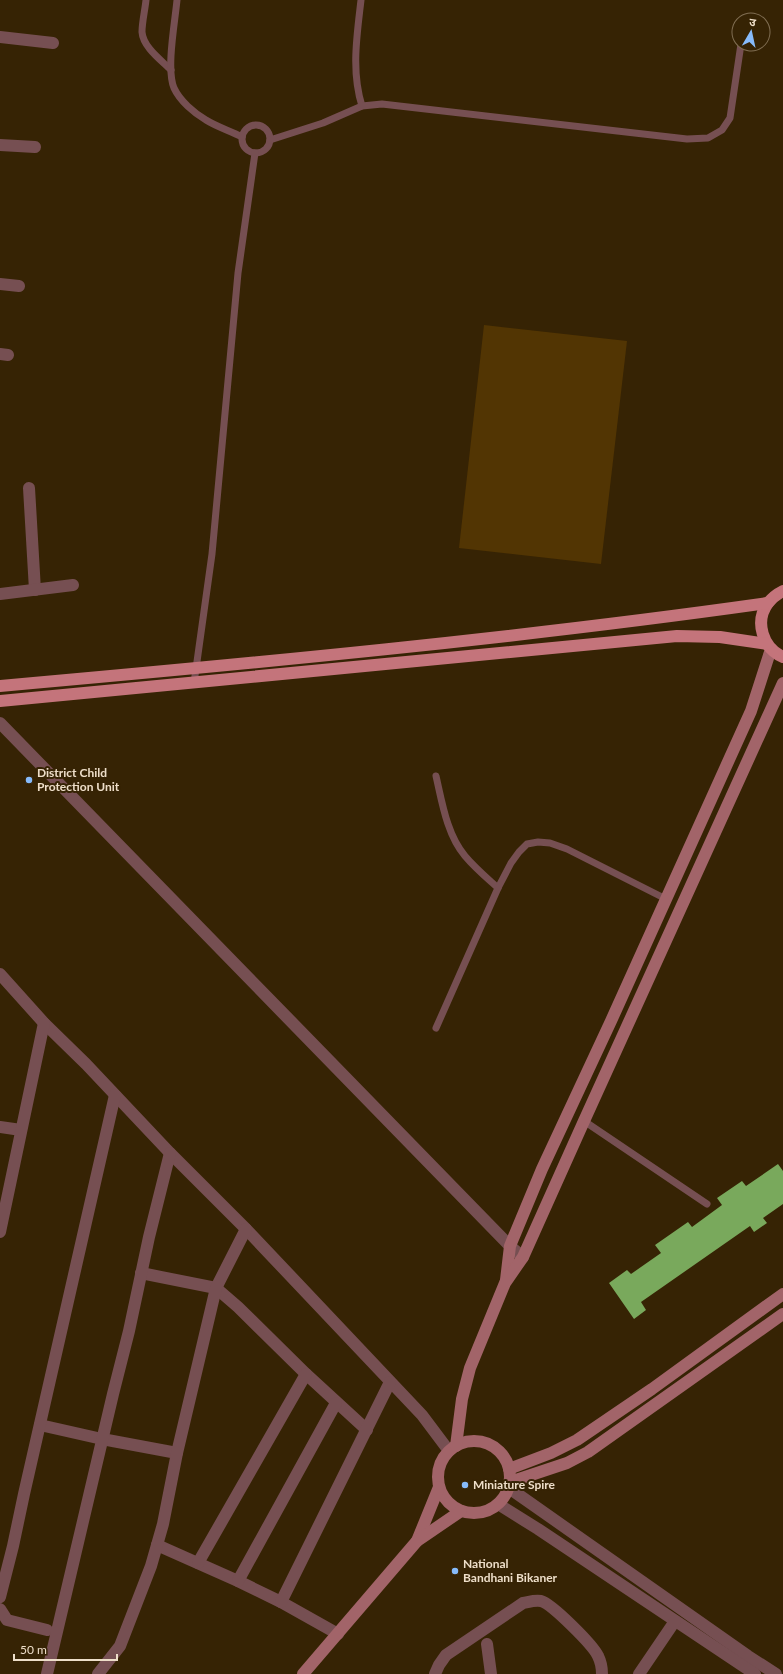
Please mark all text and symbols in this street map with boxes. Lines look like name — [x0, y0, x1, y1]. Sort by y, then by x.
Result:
north arrow — [731, 12, 771, 52]
text: उ — [748, 15, 757, 29]
place label: District Child Protection Unit — [37, 765, 120, 794]
marker: District Child Protection Unit — [24, 775, 34, 785]
place label: Miniature Spire — [473, 1477, 556, 1492]
marker: Miniature Spire — [460, 1480, 470, 1490]
place label: National Bandhani Bikaner — [463, 1556, 558, 1585]
marker: National Bandhani Bikaner — [450, 1566, 460, 1576]
scale bar — [14, 1636, 117, 1662]
text: 50 m — [20, 1642, 47, 1657]

